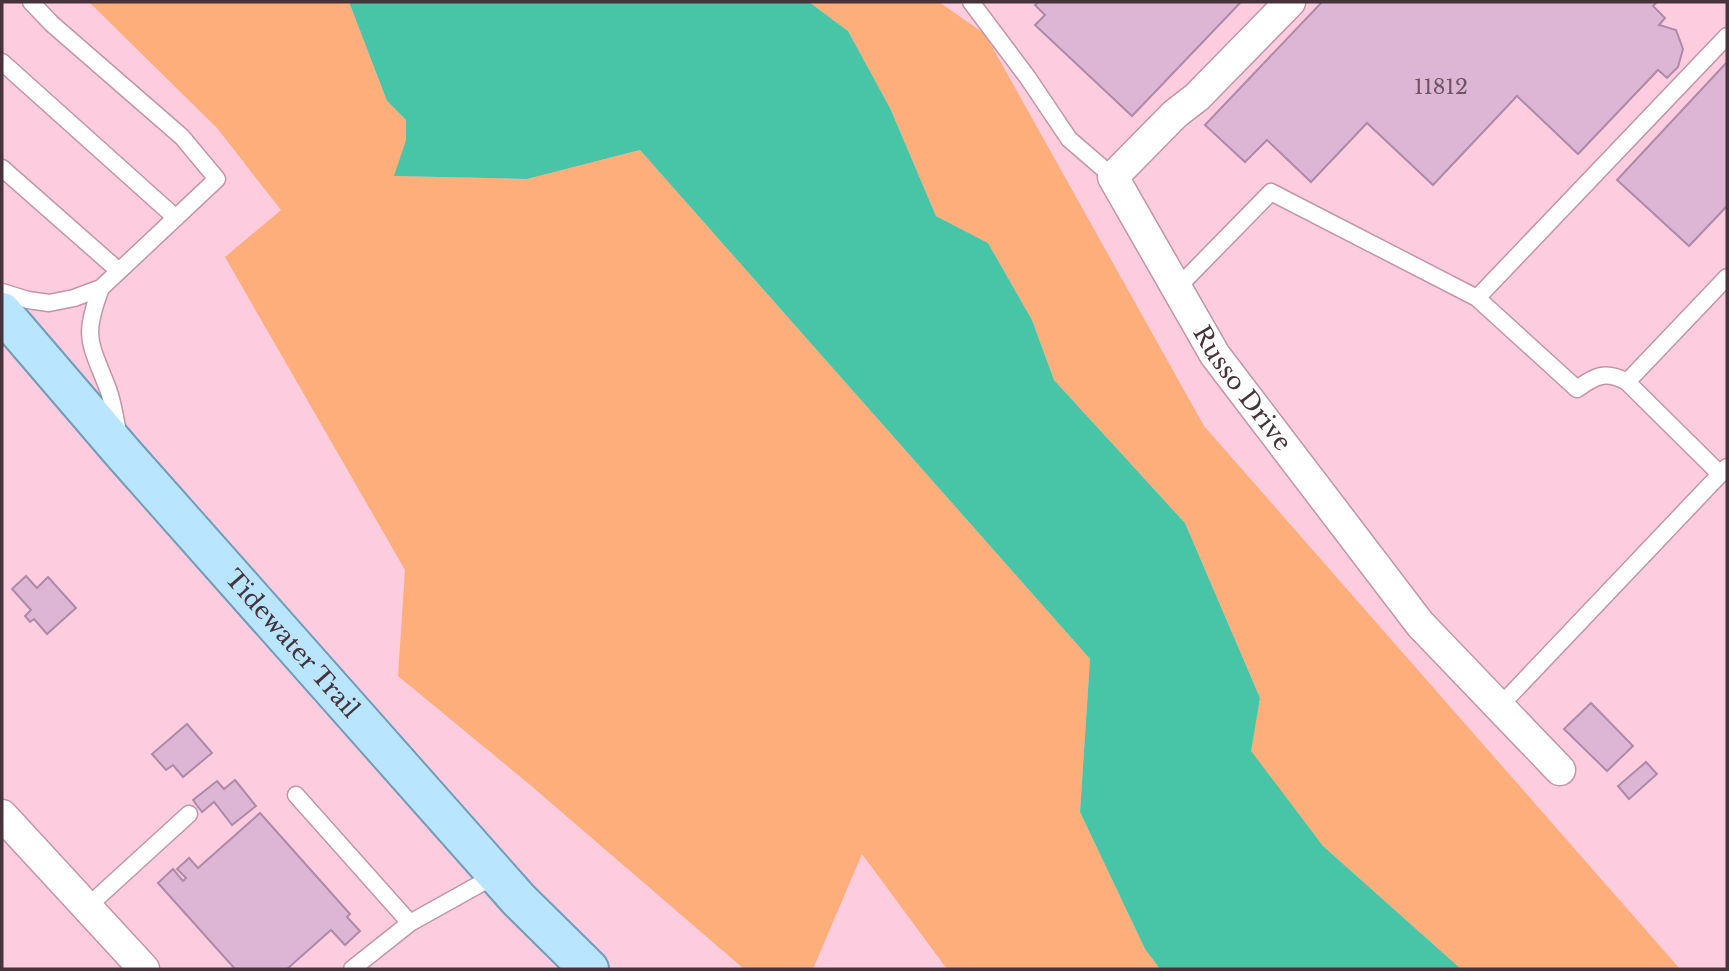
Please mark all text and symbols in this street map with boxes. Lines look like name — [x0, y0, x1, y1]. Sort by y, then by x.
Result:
house number: 11812 — [1414, 74, 1468, 100]
street label: Russo Drive — [1187, 320, 1298, 456]
street label: Tidewater Trail — [219, 564, 366, 724]

